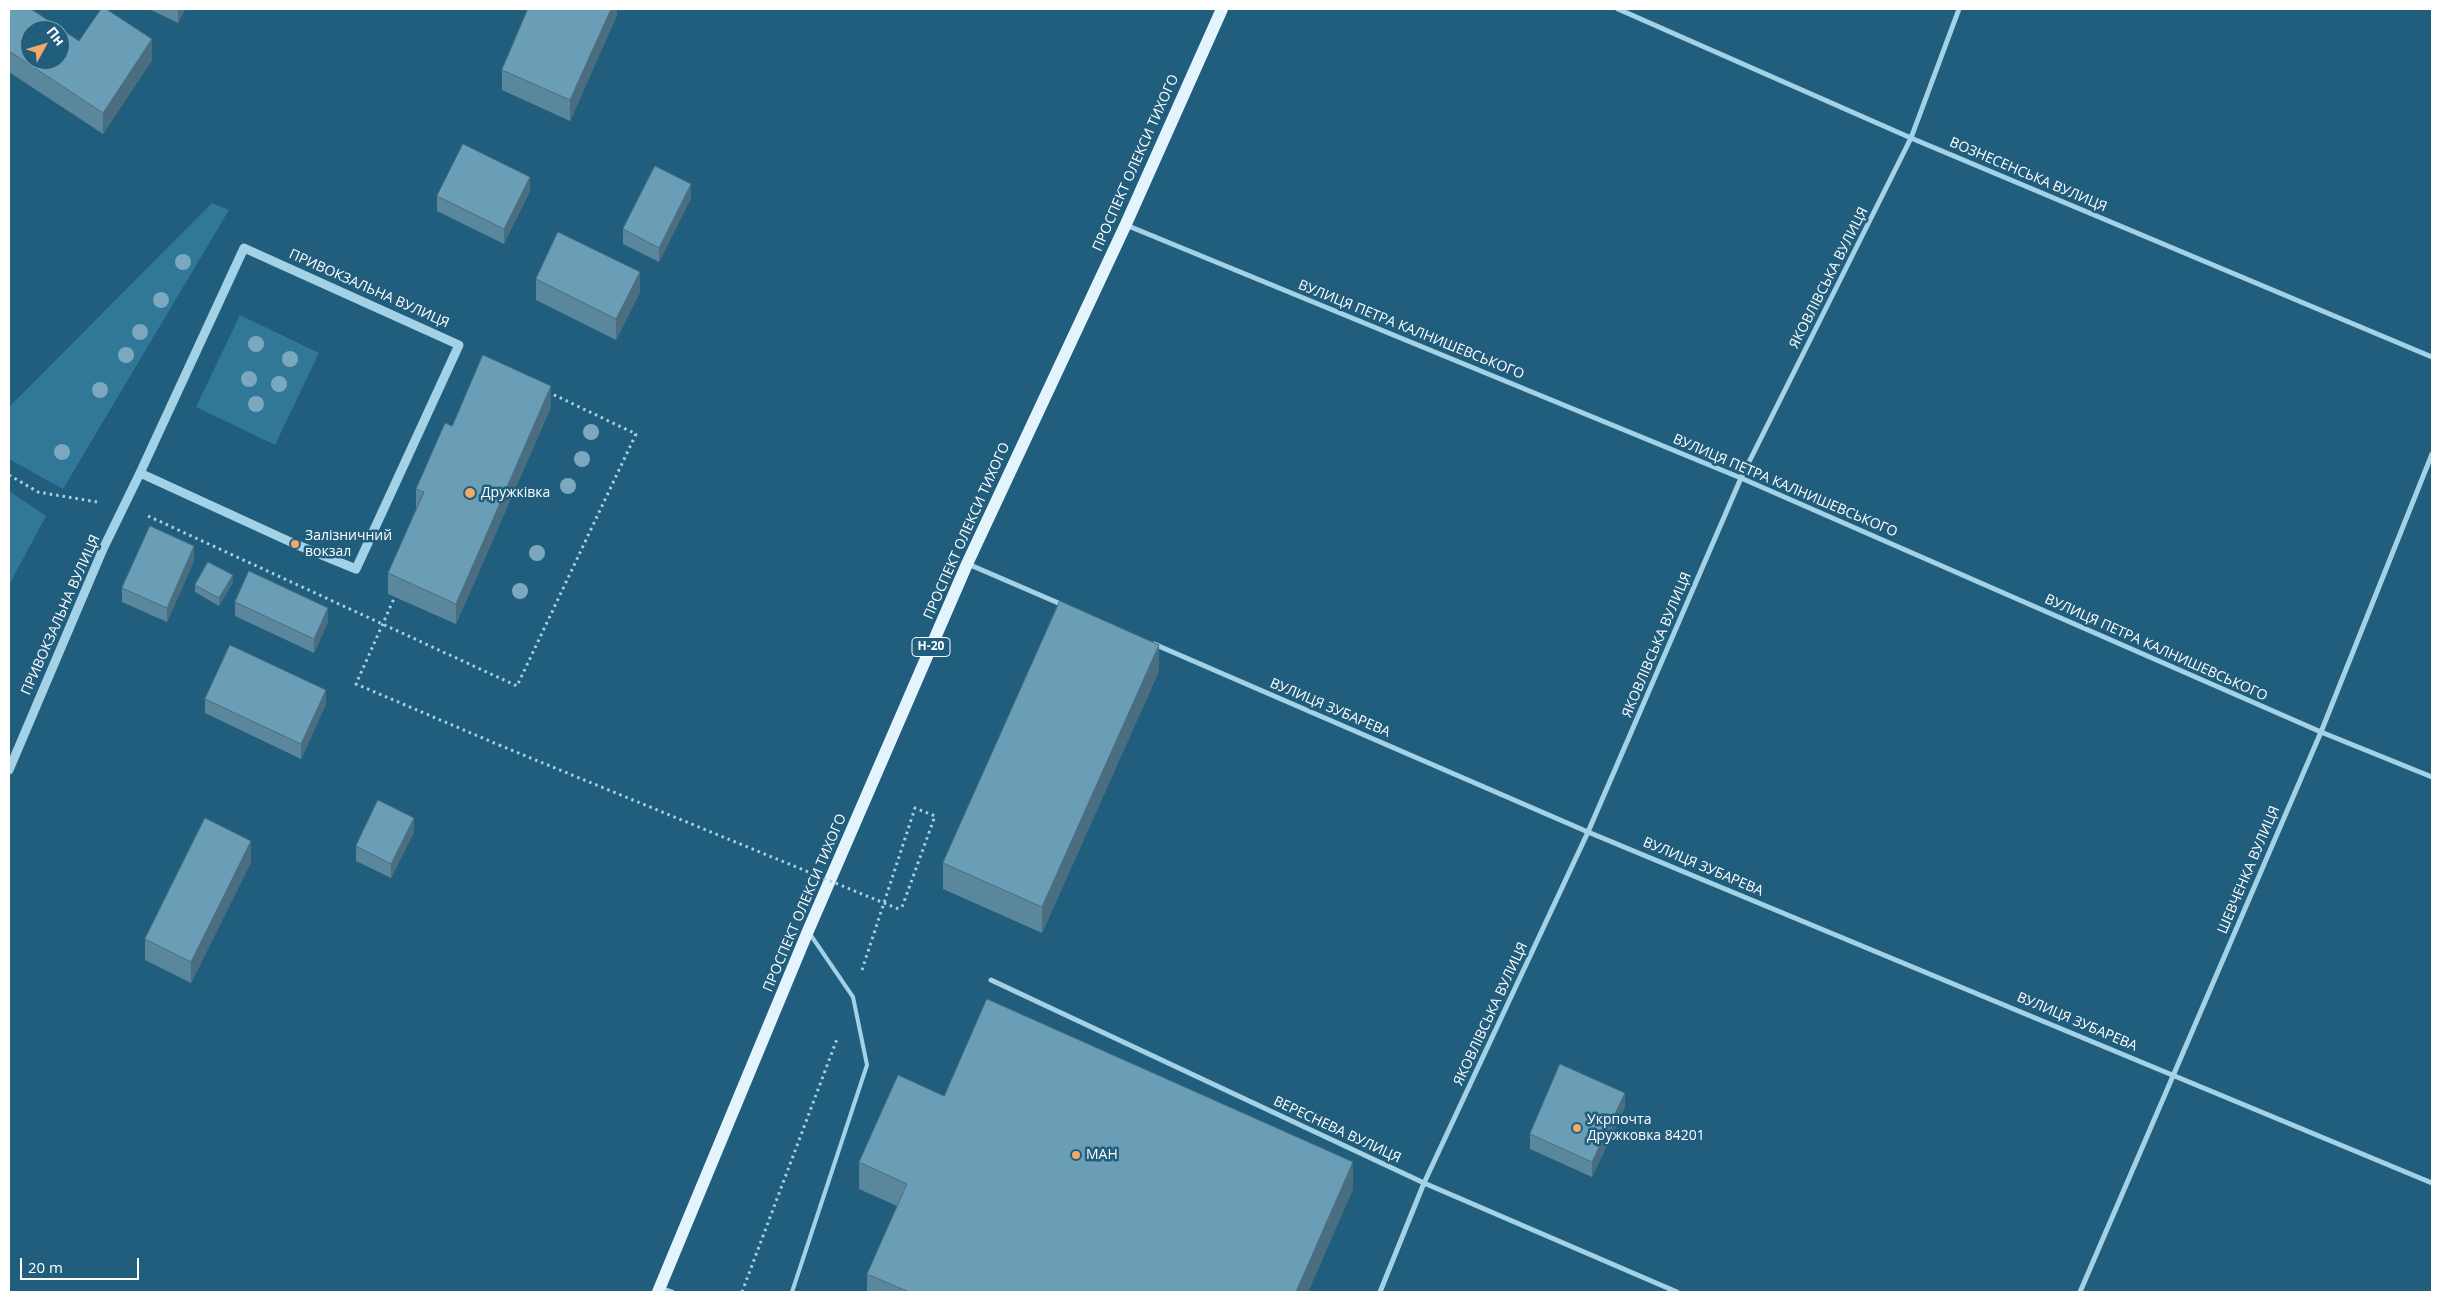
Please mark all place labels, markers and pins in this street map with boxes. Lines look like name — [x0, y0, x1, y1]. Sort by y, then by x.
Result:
place label: Дружківка — [481, 485, 550, 501]
marker: Дружківка — [463, 486, 477, 500]
place label: Залізничний вокзал — [305, 528, 392, 560]
marker: Залізничний вокзал — [289, 538, 301, 550]
place label: Укрпочта Дружковка 84201 — [1587, 1112, 1705, 1144]
marker: Укрпочта Дружковка 84201 — [1571, 1122, 1583, 1134]
place label: МАН — [1086, 1147, 1118, 1163]
marker: МАН — [1070, 1149, 1082, 1161]

